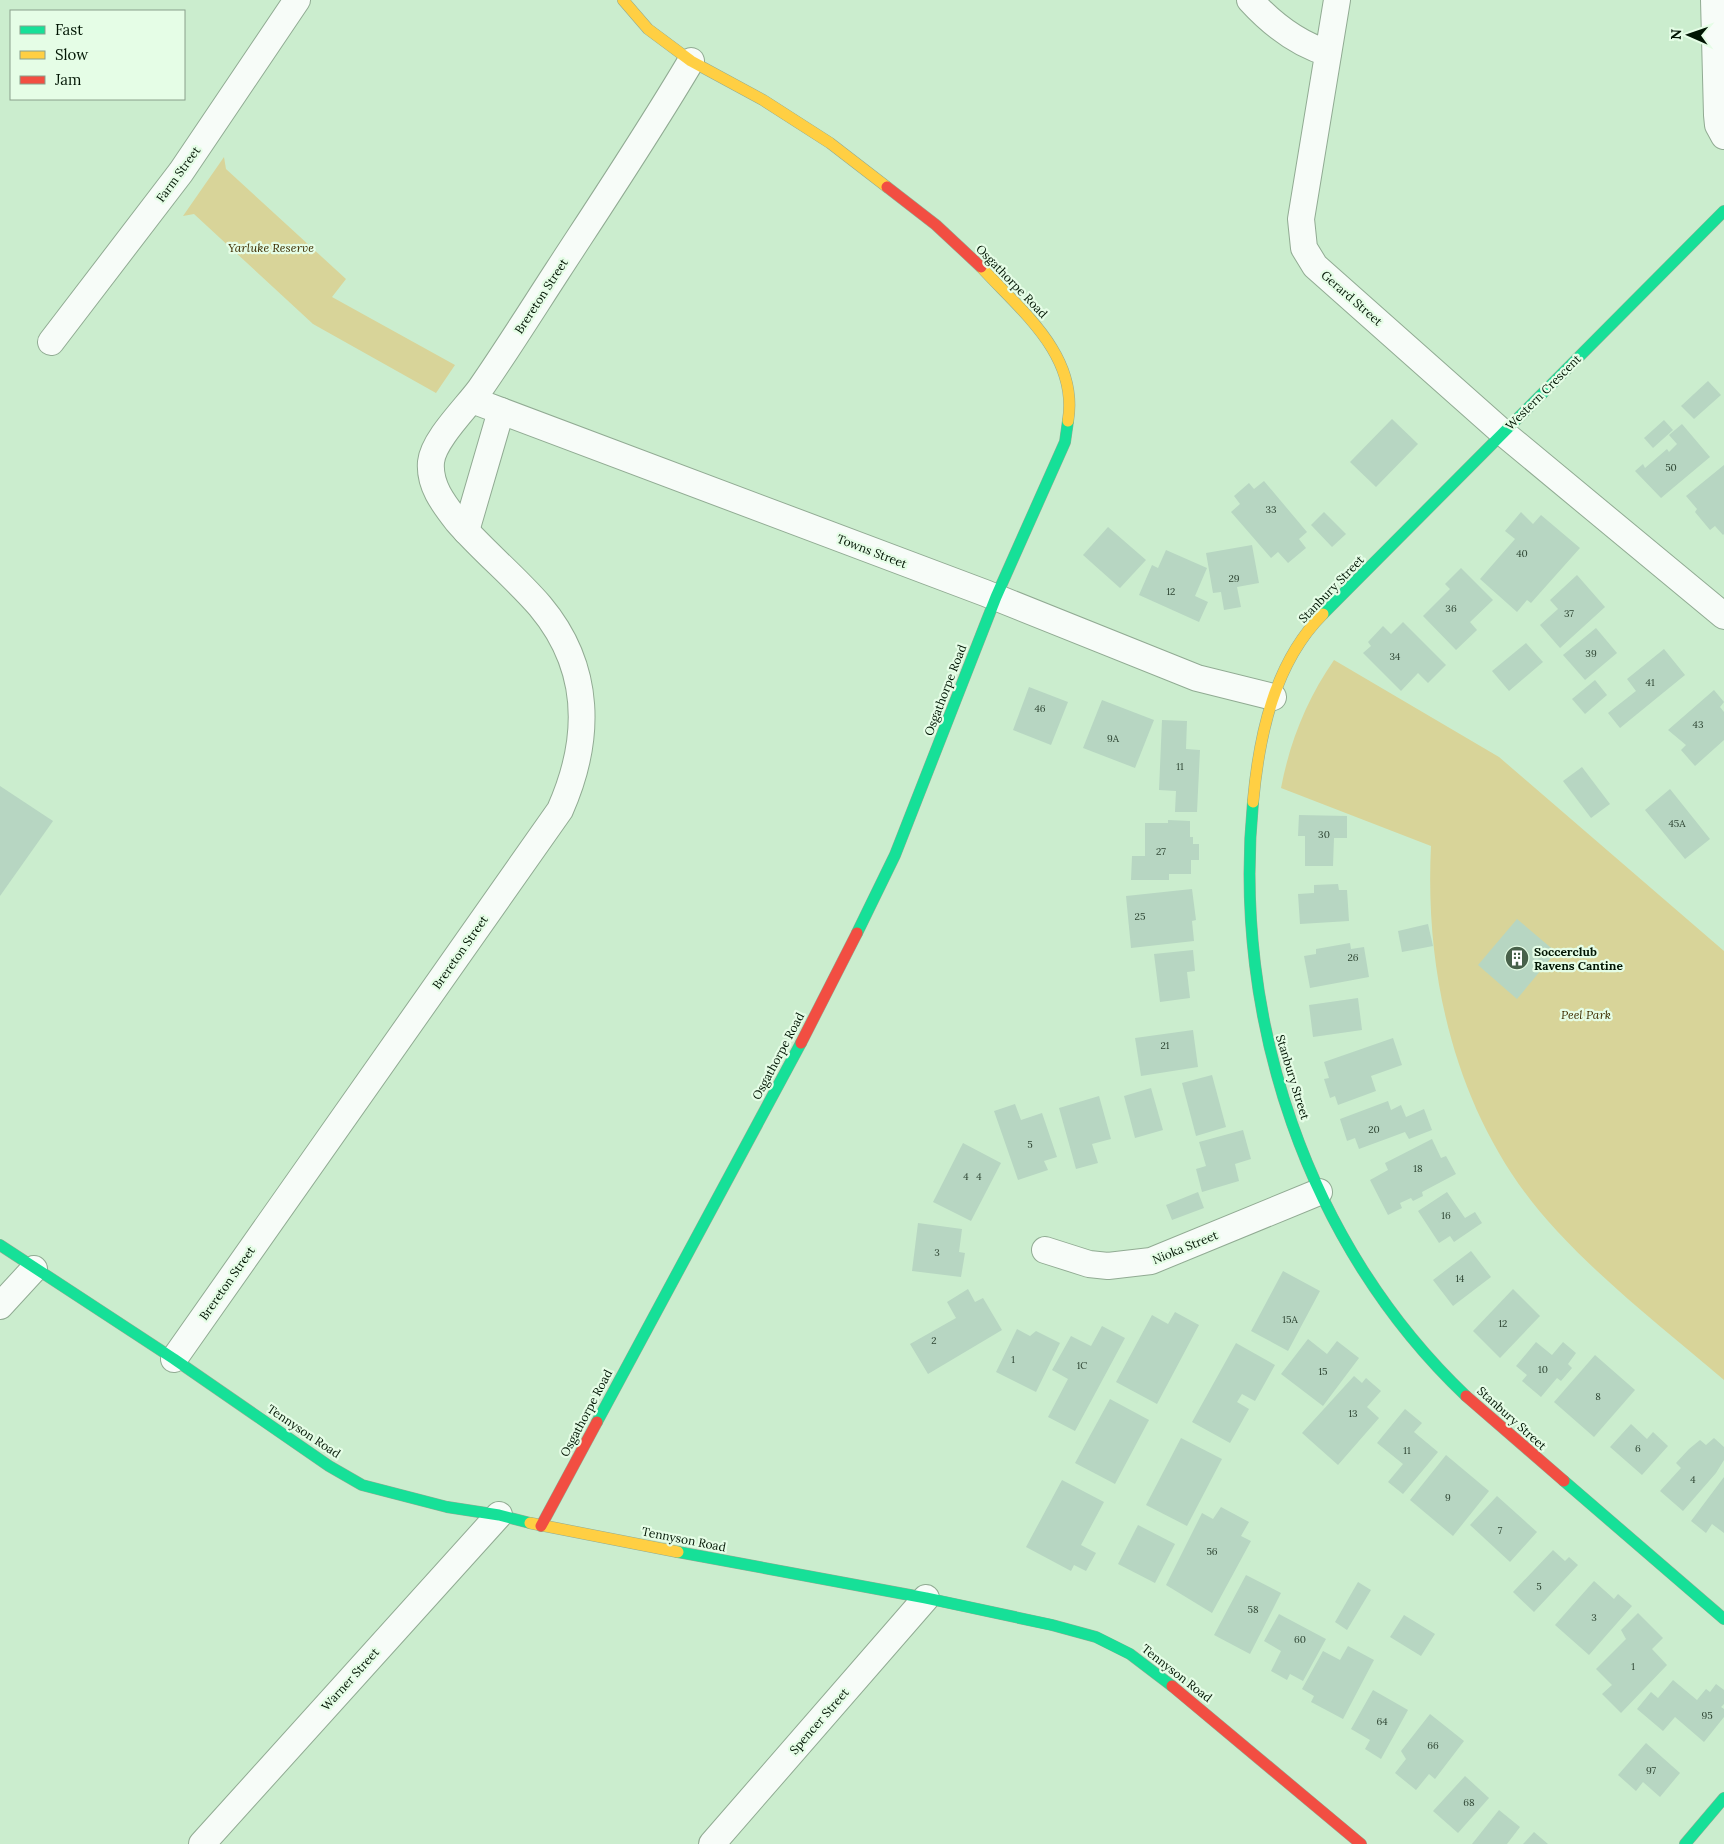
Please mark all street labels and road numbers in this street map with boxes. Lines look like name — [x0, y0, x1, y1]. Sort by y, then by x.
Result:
street label: Farm Street — [153, 143, 203, 205]
street label: Osgathorpe Road — [973, 241, 1051, 321]
street label: Brereton Street — [511, 255, 571, 336]
street label: Gerard Street — [1318, 267, 1386, 329]
street label: Western Crescent — [1502, 351, 1584, 433]
street label: Towns Street — [835, 531, 909, 571]
street label: Stanbury Street — [1295, 552, 1367, 626]
street label: Osgathorpe Road — [921, 642, 969, 738]
street label: Brereton Street — [429, 912, 491, 992]
street label: Osgathorpe Road — [749, 1010, 807, 1102]
street label: Stanbury Street — [1273, 1033, 1313, 1122]
street label: Nioka Street — [1150, 1227, 1220, 1267]
street label: Brereton Street — [196, 1243, 258, 1323]
street label: Osgathorpe Road — [557, 1367, 615, 1459]
street label: Stanbury Street — [1474, 1383, 1550, 1453]
street label: Tennyson Road — [264, 1401, 344, 1461]
street label: Tennyson Road — [641, 1524, 727, 1554]
street label: Tennyson Road — [1139, 1641, 1215, 1705]
street label: Warner Street — [318, 1644, 382, 1713]
street label: Spencer Street — [786, 1685, 852, 1757]

